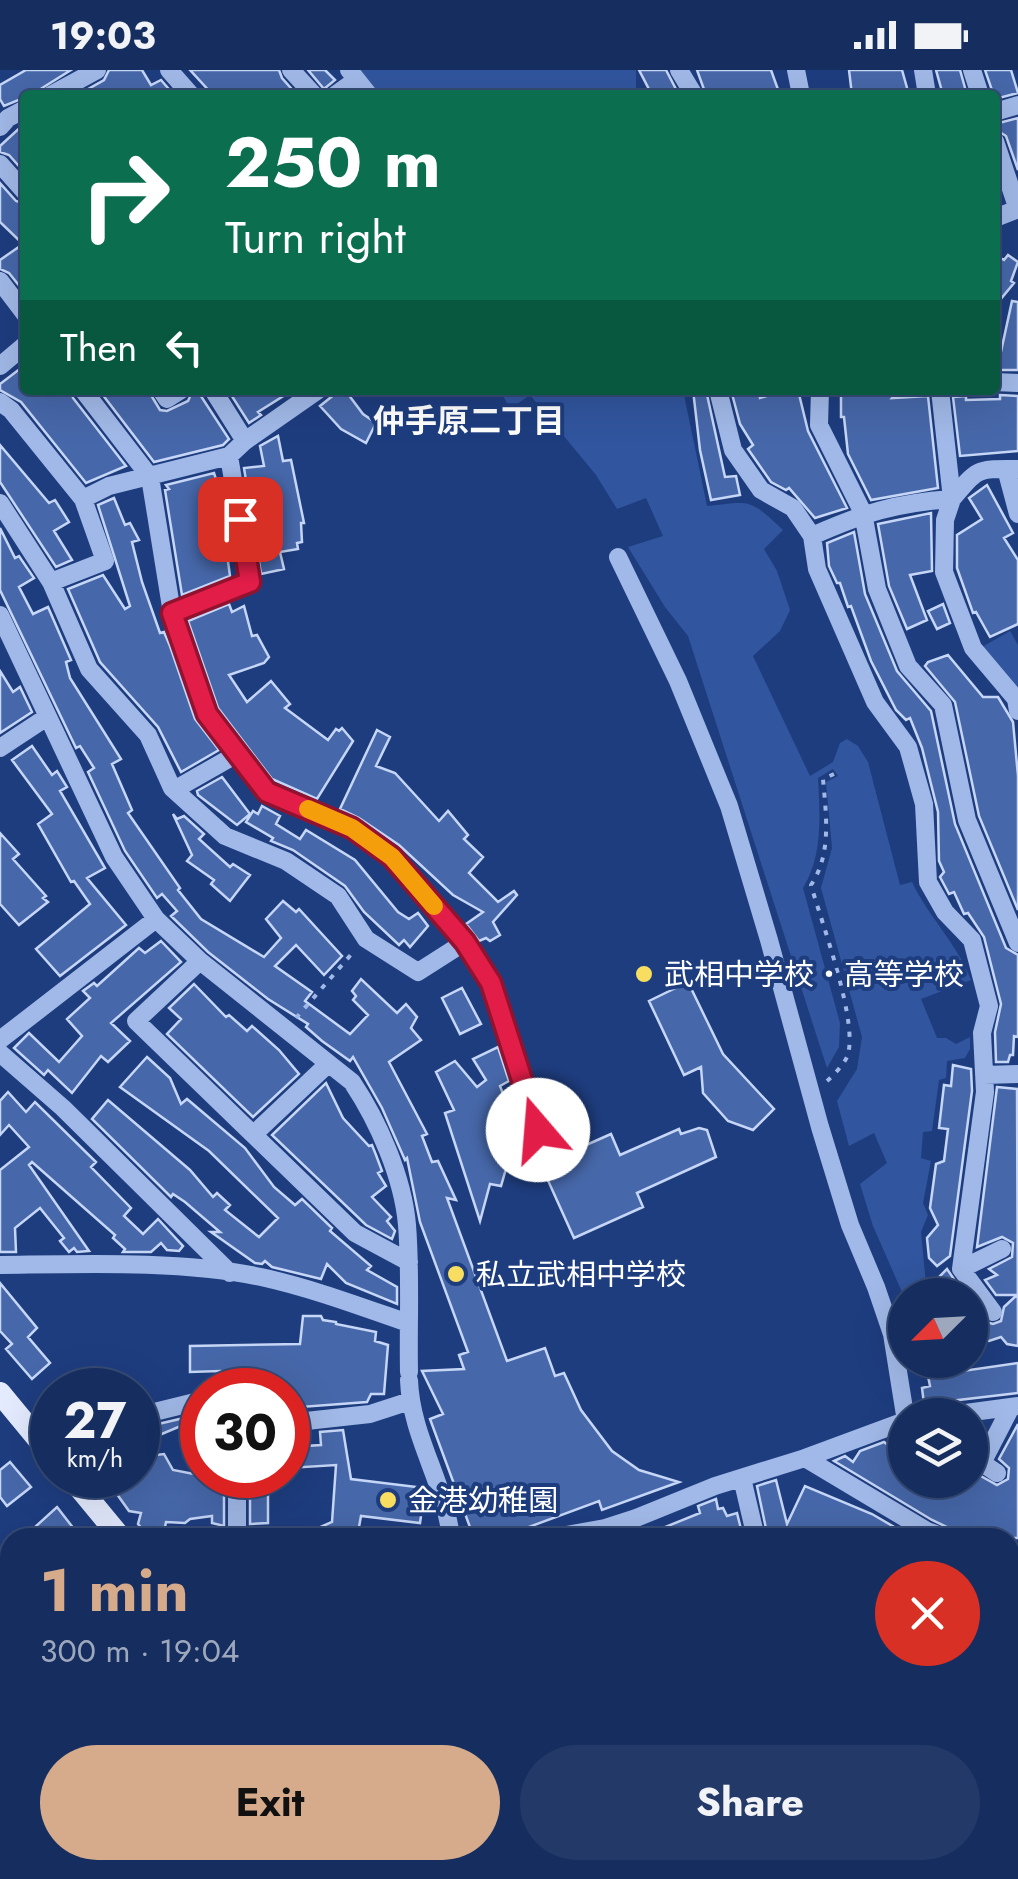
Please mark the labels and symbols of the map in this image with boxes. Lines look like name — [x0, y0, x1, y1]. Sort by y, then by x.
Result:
district label: 仲手原二丁目 — [373, 398, 565, 444]
pin — [198, 477, 283, 562]
place label: 武相中学校・高等学校 — [664, 953, 964, 996]
marker: 武相中学校・高等学校 — [633, 963, 655, 985]
position arrow — [486, 1078, 590, 1182]
place label: 私立武相中学校 — [476, 1253, 686, 1296]
marker: 私立武相中学校 — [445, 1263, 467, 1285]
north arrow — [888, 1278, 988, 1378]
speed limit sign: 30 — [180, 1368, 310, 1498]
place label: 金港幼稚園 — [408, 1479, 558, 1522]
marker: 金港幼稚園 — [377, 1489, 399, 1511]

